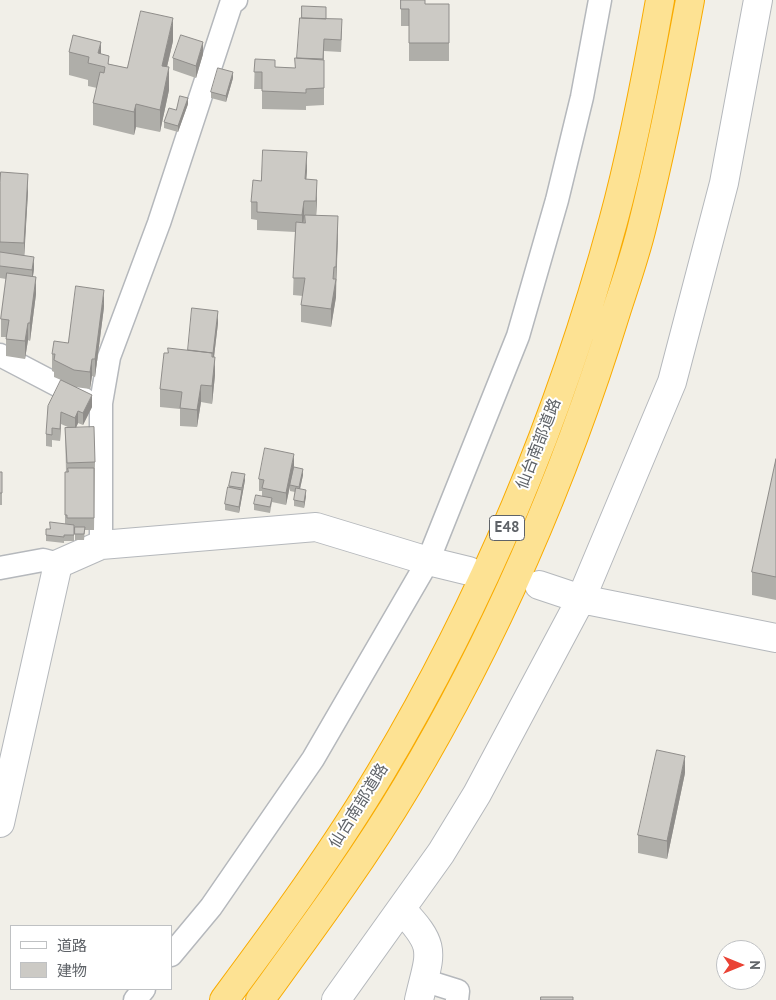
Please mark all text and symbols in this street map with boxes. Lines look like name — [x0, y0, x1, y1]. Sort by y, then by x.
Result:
street label: 仙台南部道路 — [513, 396, 565, 492]
road number: E48 — [490, 516, 524, 540]
street label: 仙台南部道路 — [325, 760, 393, 852]
legend — [10, 925, 172, 990]
text: 道路 — [57, 936, 87, 955]
north arrow — [716, 940, 766, 990]
text: N — [746, 960, 764, 970]
text: 建物 — [57, 961, 87, 980]

